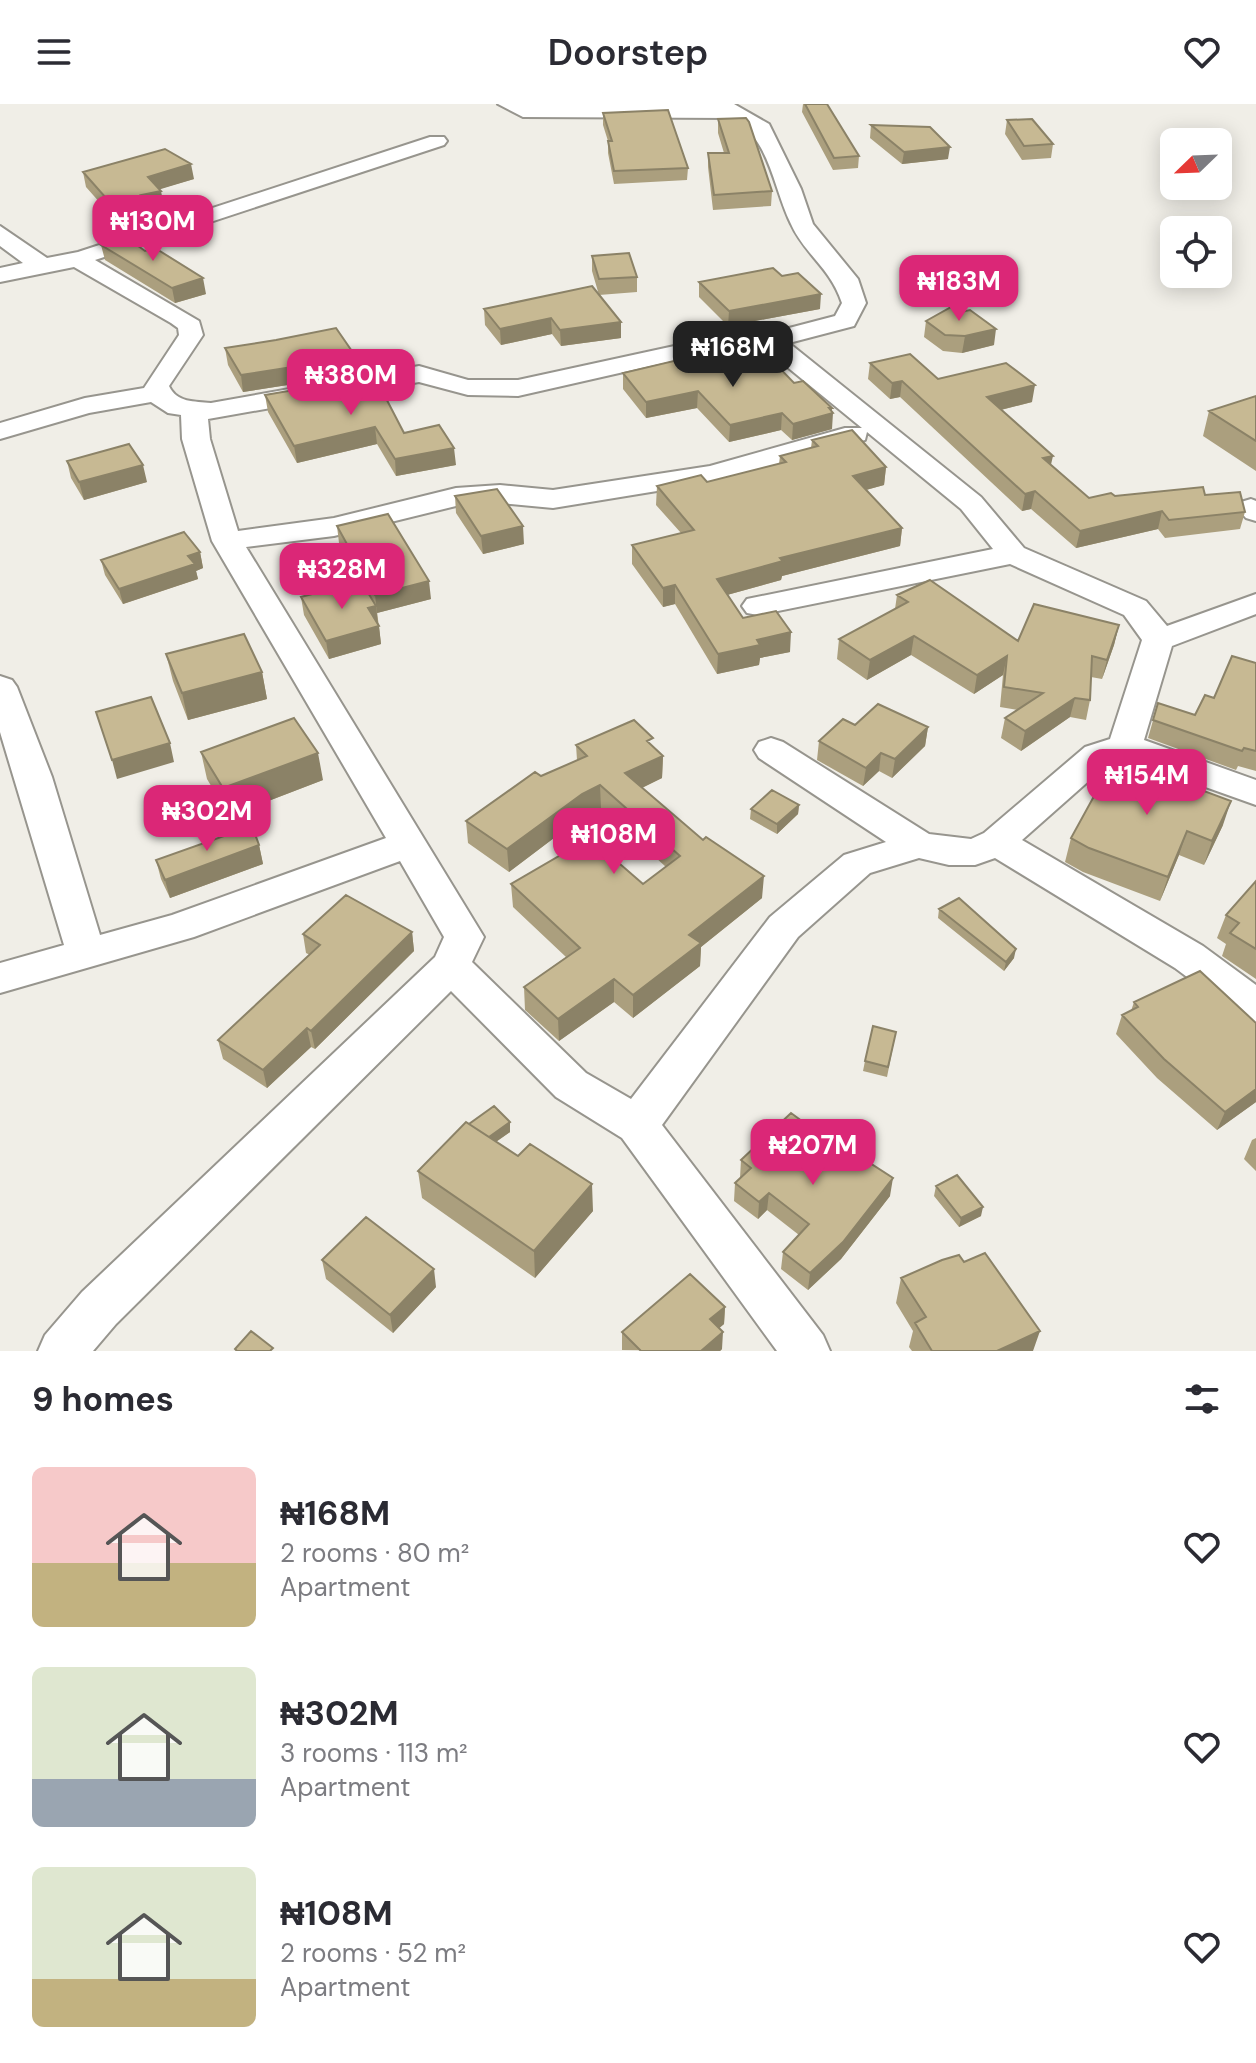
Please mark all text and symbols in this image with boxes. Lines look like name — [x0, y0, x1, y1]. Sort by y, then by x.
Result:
text: Doorstep — [548, 29, 708, 76]
icon: menu — [32, 30, 76, 74]
icon: heart — [1180, 30, 1224, 74]
north arrow — [1160, 128, 1232, 200]
map controls — [1160, 128, 1232, 288]
pin: ₦130M — [97, 195, 209, 263]
text: ₦130M — [110, 204, 196, 238]
button: locate — [1160, 216, 1232, 288]
pin: ₦183M — [903, 255, 1015, 323]
text: ₦183M — [917, 264, 1001, 298]
pin: ₦168M — [677, 321, 789, 389]
text: ₦168M — [691, 330, 775, 364]
pin: ₦380M — [295, 349, 407, 417]
text: ₦380M — [305, 358, 397, 392]
pin: ₦328M — [286, 543, 398, 611]
text: ₦328M — [298, 552, 386, 586]
pin: ₦154M — [1091, 749, 1203, 817]
text: ₦154M — [1105, 758, 1189, 792]
pin: ₦302M — [151, 785, 263, 853]
text: ₦302M — [162, 794, 252, 828]
pin: ₦108M — [558, 808, 670, 876]
text: ₦108M — [571, 817, 657, 851]
pin: ₦207M — [757, 1119, 869, 1187]
text: ₦207M — [769, 1128, 857, 1162]
text: 9 homes — [32, 1377, 174, 1422]
icon: filters — [1180, 1377, 1224, 1421]
text: ₦168M — [280, 1491, 390, 1536]
icon: home — [96, 1499, 192, 1595]
icon: heart — [1180, 1525, 1224, 1569]
text: 2 rooms · 80 m² — [280, 1536, 469, 1570]
text: Apartment — [280, 1570, 411, 1604]
text: ₦302M — [280, 1691, 399, 1736]
icon: home — [96, 1699, 192, 1795]
icon: heart — [1180, 1725, 1224, 1769]
text: 3 rooms · 113 m² — [280, 1736, 468, 1770]
text: Apartment — [280, 1770, 411, 1804]
text: ₦108M — [280, 1891, 393, 1936]
icon: home — [96, 1899, 192, 1995]
icon: heart — [1180, 1925, 1224, 1969]
text: 2 rooms · 52 m² — [280, 1936, 466, 1970]
text: Apartment — [280, 1970, 411, 2004]

